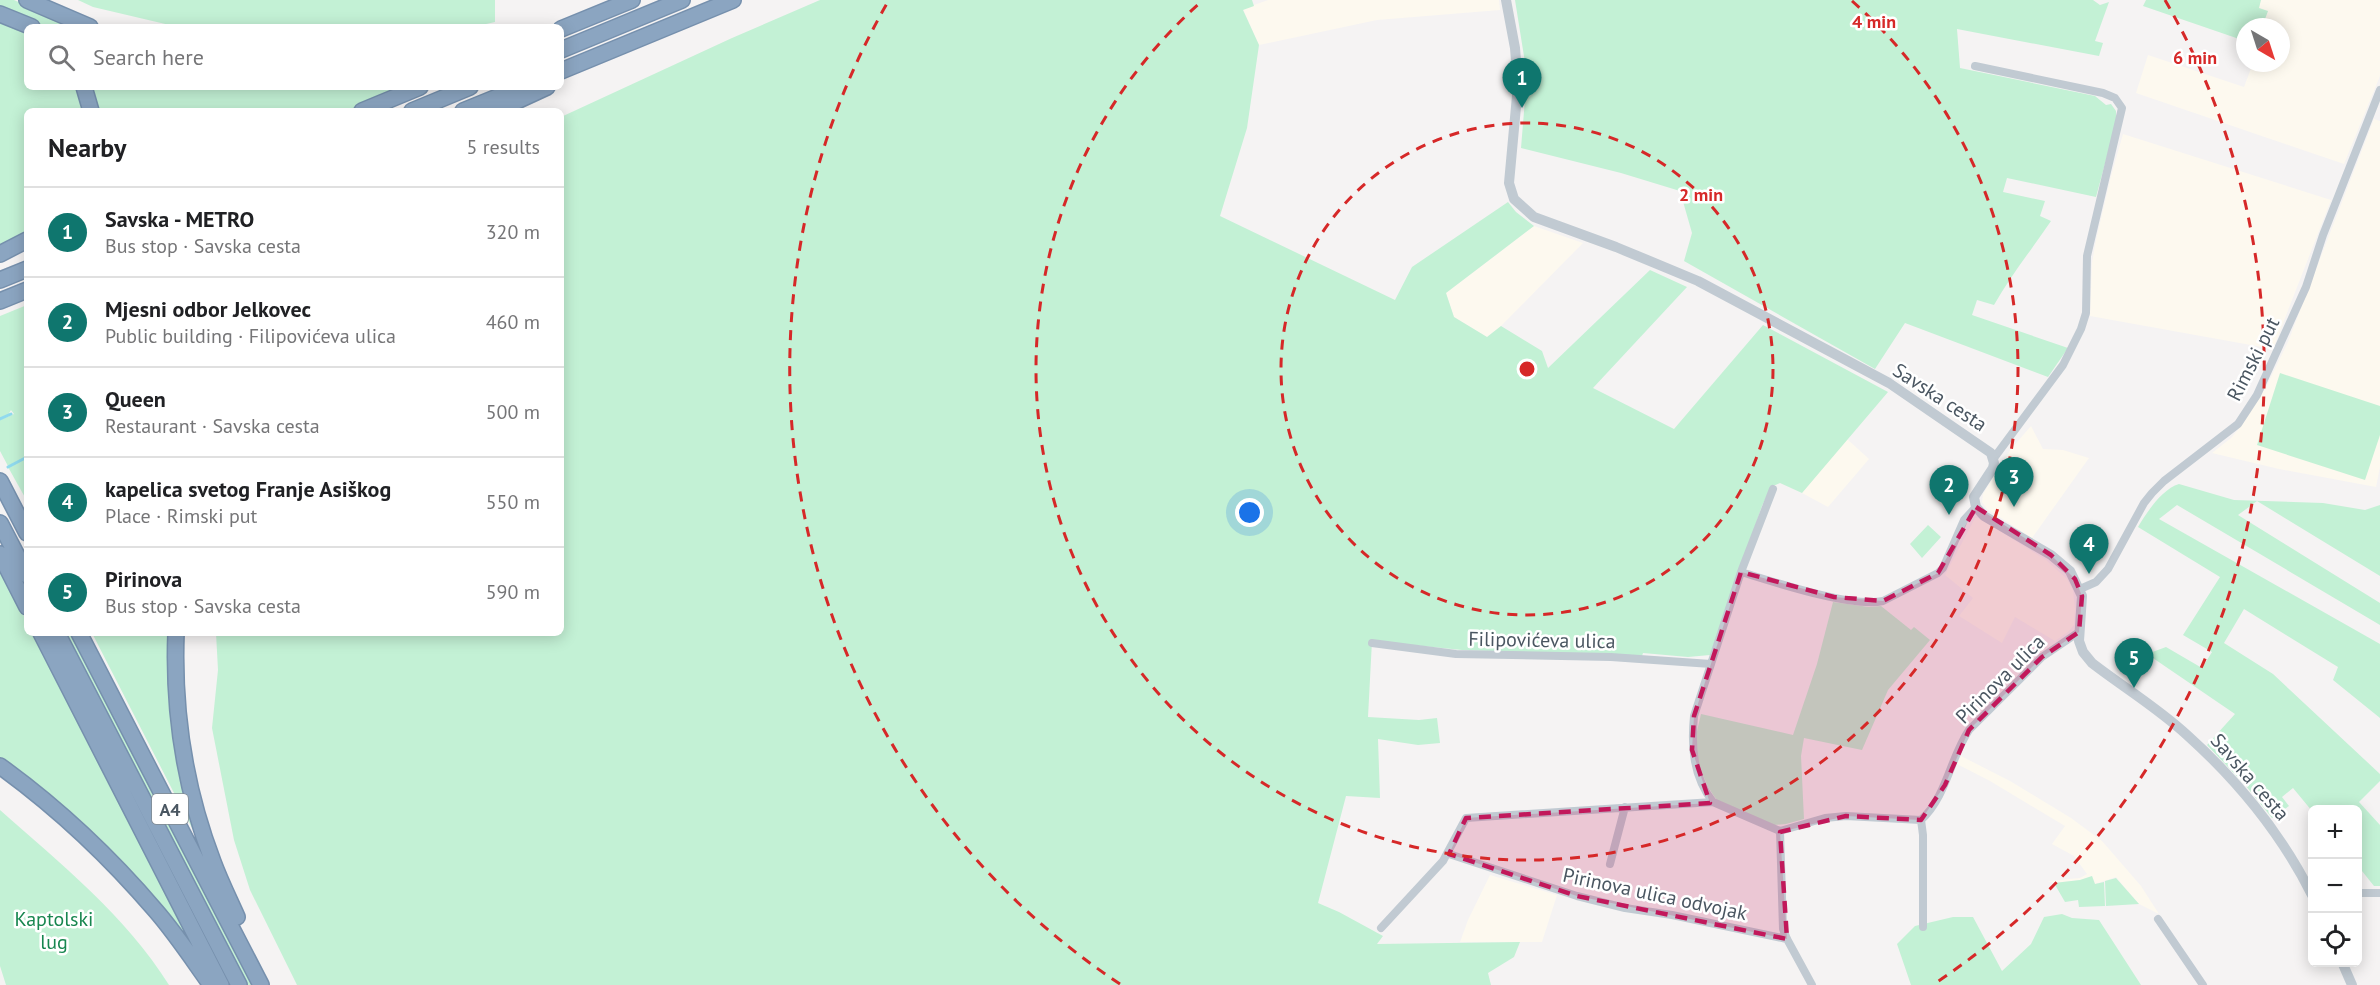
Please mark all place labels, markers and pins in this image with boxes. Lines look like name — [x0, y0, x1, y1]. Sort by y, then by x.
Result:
pin: 1 — [1502, 58, 1541, 108]
centre of rings — [1517, 359, 1537, 379]
pin: 3 — [1994, 458, 2034, 507]
pin: 2 — [1930, 466, 1968, 515]
pin: 4 — [2070, 524, 2108, 574]
pin: 5 — [2114, 638, 2154, 688]

